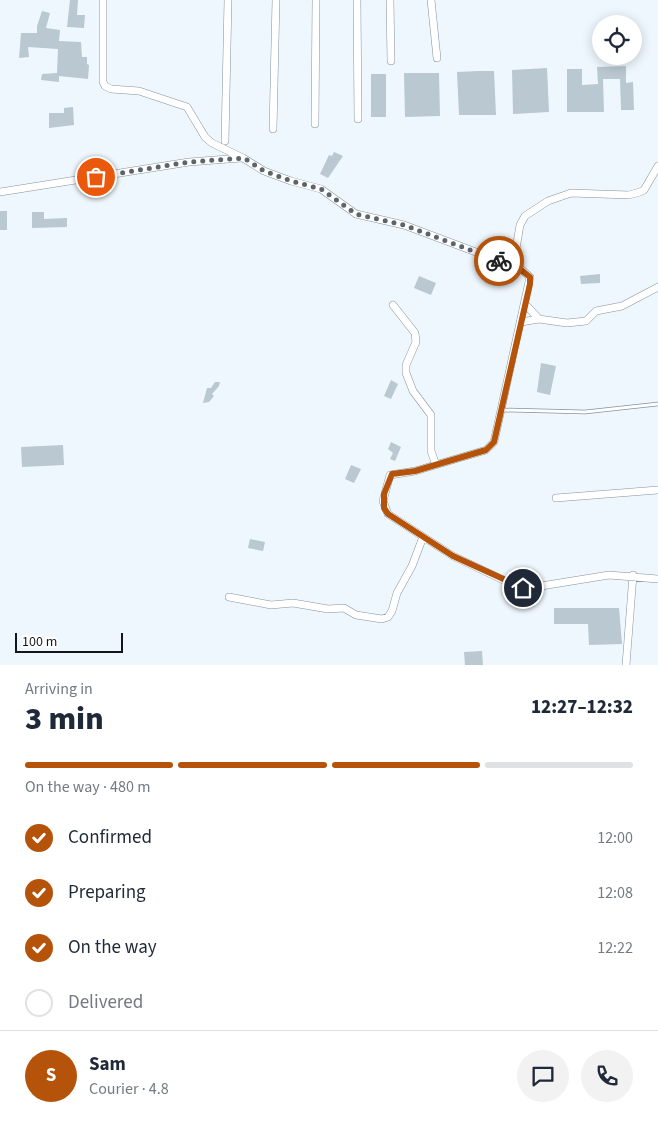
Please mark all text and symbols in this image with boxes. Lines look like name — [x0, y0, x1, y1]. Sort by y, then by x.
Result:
map controls — [592, 15, 642, 65]
button: locate — [592, 15, 642, 65]
pin — [75, 156, 117, 198]
icon: bag — [82, 163, 110, 191]
courier — [474, 236, 524, 286]
icon: bike — [485, 247, 513, 275]
pin — [502, 567, 544, 609]
icon: home — [509, 574, 537, 602]
scale bar — [15, 630, 122, 653]
text: 100 m — [22, 632, 57, 652]
text: Arriving in — [25, 678, 93, 700]
text: 12:27–12:32 — [531, 694, 633, 721]
text: 3 min — [25, 696, 104, 742]
text: On the way · 480 m — [25, 776, 150, 798]
icon: check — [25, 824, 53, 852]
text: Confirmed — [68, 824, 152, 851]
text: 12:00 — [597, 827, 633, 849]
icon: check — [25, 879, 53, 907]
text: Preparing — [68, 879, 146, 906]
text: 12:08 — [597, 882, 633, 904]
icon: check — [25, 934, 53, 962]
text: On the way — [68, 934, 157, 961]
text: 12:22 — [597, 937, 633, 959]
text: Delivered — [68, 989, 143, 1016]
button: chat — [517, 1050, 569, 1102]
button: phone — [581, 1050, 633, 1102]
text: Sam — [89, 1051, 126, 1078]
text: S — [46, 1062, 56, 1089]
text: Courier · 4.8 — [89, 1078, 169, 1100]

